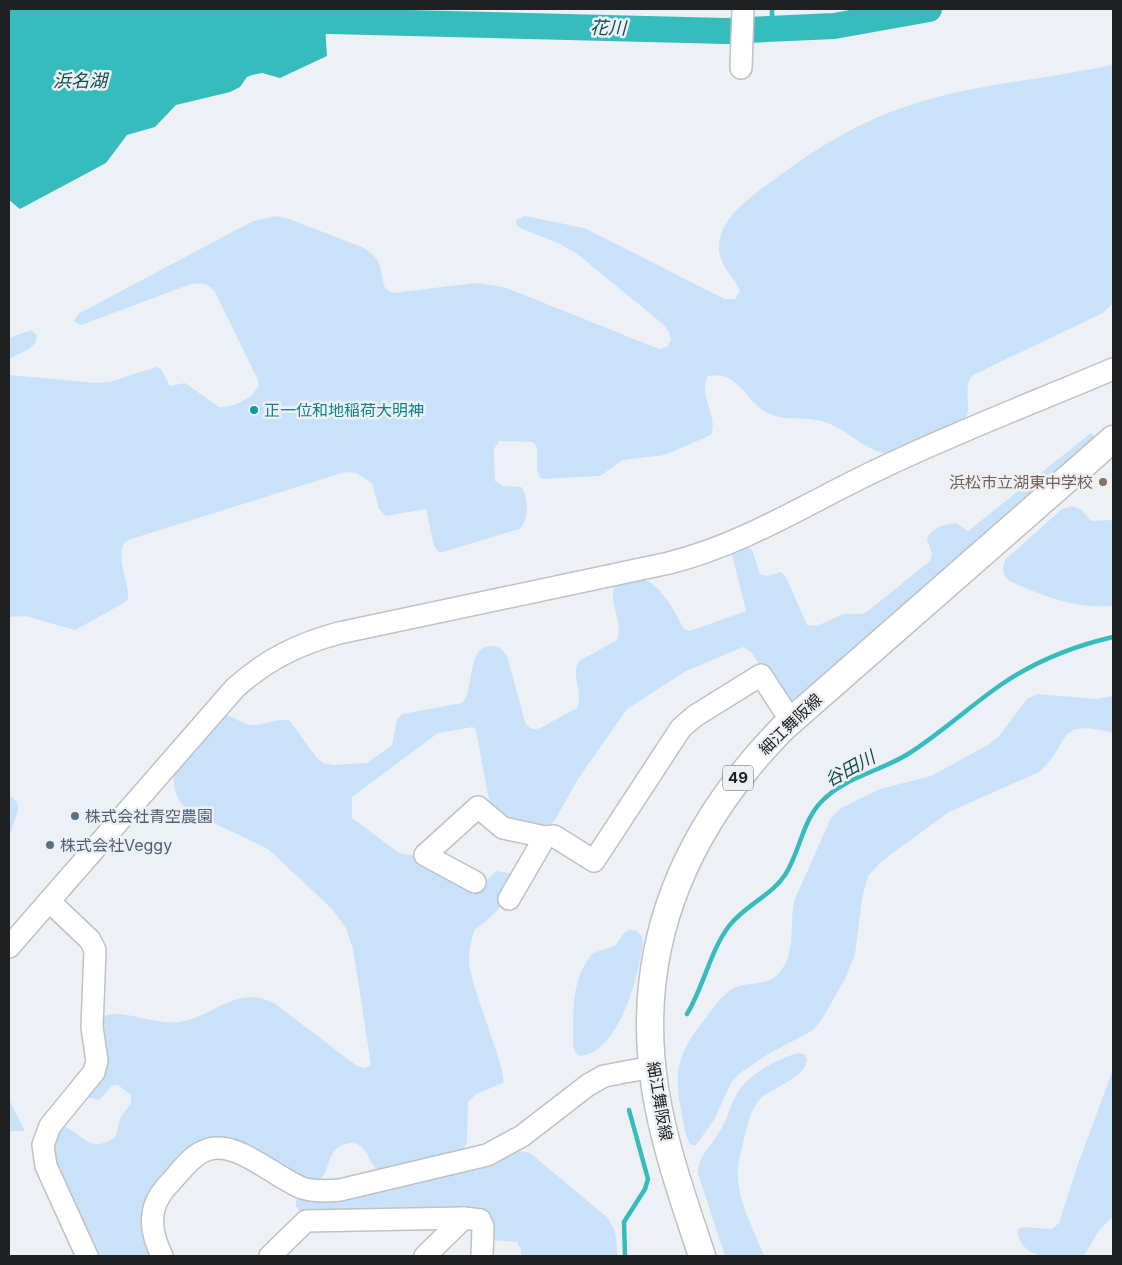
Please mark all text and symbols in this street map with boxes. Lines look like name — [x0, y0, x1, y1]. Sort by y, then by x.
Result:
water label: 花川 — [590, 17, 628, 38]
water label: 浜名湖 — [53, 70, 110, 91]
place label: 正一位和地稲荷大明神 — [264, 400, 424, 420]
marker: 正一位和地稲荷大明神 — [248, 404, 260, 416]
place label: 浜松市立湖東中学校 — [949, 472, 1093, 492]
marker: 浜松市立湖東中学校 — [1097, 476, 1109, 488]
street label: 細江舞阪線 — [754, 689, 826, 759]
water label: 谷田川 — [821, 745, 880, 791]
road number: 49 — [723, 766, 753, 790]
place label: 株式会社青空農園 — [85, 806, 213, 826]
marker: 株式会社青空農園 — [69, 810, 81, 822]
place label: 株式会社Veggy — [60, 835, 172, 855]
marker: 株式会社Veggy — [44, 839, 56, 851]
street label: 細江舞阪線 — [643, 1060, 677, 1142]

